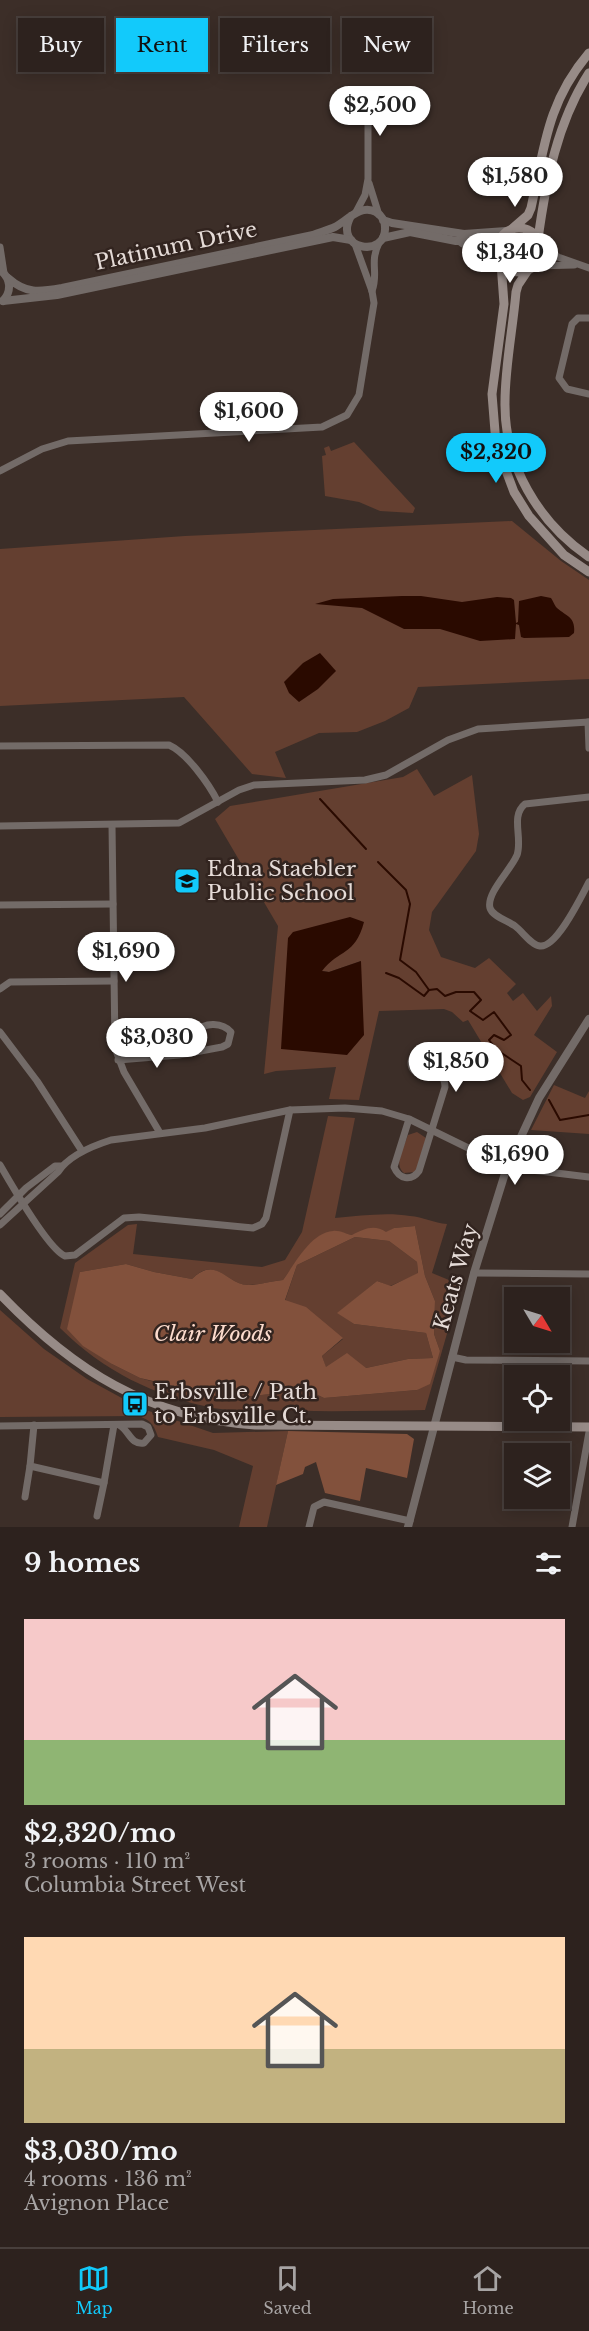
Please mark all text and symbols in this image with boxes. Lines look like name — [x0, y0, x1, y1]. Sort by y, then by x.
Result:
chip: Buy — [18, 18, 104, 72]
chip: Rent — [116, 18, 208, 72]
chip: Filters — [220, 18, 330, 72]
chip: New — [342, 18, 432, 72]
pin: $2,500 — [331, 86, 429, 137]
text: $2,500 — [343, 93, 417, 117]
pin: $1,580 — [466, 157, 564, 208]
text: $1,580 — [482, 164, 548, 188]
street label: Platinum Drive — [93, 216, 259, 276]
pin: $1,340 — [461, 233, 559, 284]
text: $1,340 — [476, 240, 544, 264]
pin: $1,600 — [200, 392, 298, 443]
text: $1,600 — [214, 399, 284, 423]
pin: $2,320 — [447, 433, 545, 484]
text: $2,320 — [460, 440, 532, 464]
place label: Edna Staebler Public School — [207, 856, 356, 906]
school or university icon: Edna Staebler Public School — [172, 866, 202, 896]
pin: $1,690 — [77, 932, 175, 983]
text: $1,690 — [92, 939, 160, 963]
pin: $3,030 — [108, 1018, 206, 1069]
text: $3,030 — [120, 1025, 194, 1049]
pin: $1,850 — [407, 1042, 505, 1093]
text: $1,850 — [423, 1049, 489, 1073]
pin: $1,690 — [466, 1135, 564, 1186]
text: $1,690 — [481, 1142, 549, 1166]
street label: Keats Way — [428, 1220, 484, 1333]
north arrow — [504, 1287, 570, 1353]
map controls — [504, 1287, 570, 1509]
park label: Clair Woods — [154, 1321, 272, 1347]
button: locate — [504, 1365, 570, 1431]
place label: Erbsville / Path to Erbsville Ct. — [154, 1379, 317, 1429]
bus stop icon: Erbsville / Path to Erbsville Ct. — [120, 1389, 150, 1419]
button: layers — [504, 1443, 570, 1509]
text: 9 homes — [24, 1547, 140, 1579]
icon: filters — [532, 1547, 565, 1580]
icon: home — [241, 1658, 349, 1766]
text: $2,320/mo — [24, 1817, 176, 1849]
text: 3 rooms · 110 m² — [24, 1849, 190, 1873]
text: Columbia Street West — [24, 1873, 246, 1897]
icon: home — [241, 1976, 349, 2084]
text: $3,030/mo — [24, 2135, 178, 2167]
text: 4 rooms · 136 m² — [24, 2167, 192, 2191]
text: Avignon Place — [24, 2191, 169, 2215]
tab: Map — [75, 2262, 113, 2318]
tab: Saved — [263, 2262, 312, 2318]
tab: Home — [462, 2262, 514, 2318]

